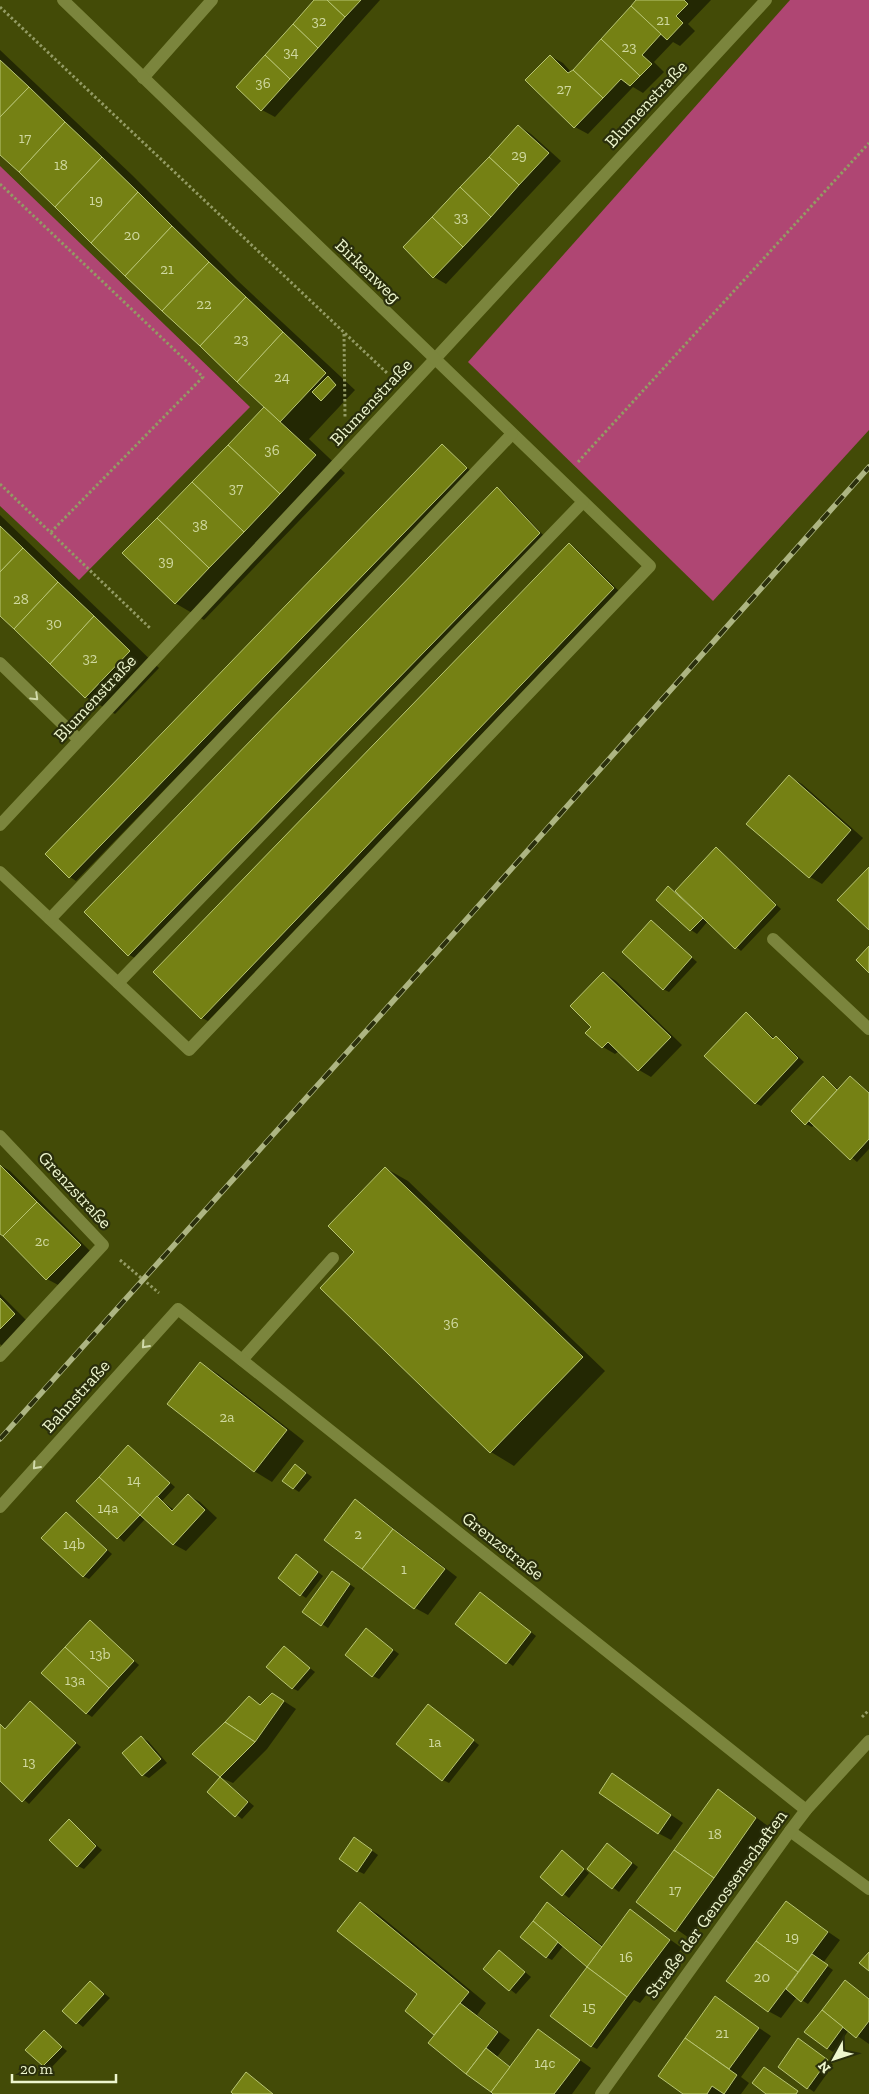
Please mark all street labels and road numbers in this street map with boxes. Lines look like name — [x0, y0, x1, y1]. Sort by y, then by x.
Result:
street label: Blumenstraße — [600, 56, 692, 152]
street label: Birkenweg — [331, 234, 406, 308]
street label: Blumenstraße — [325, 354, 417, 450]
street label: Blumenstraße — [49, 650, 141, 746]
street label: Grenzstraße — [33, 1147, 117, 1233]
street label: Bahnstraße — [37, 1355, 115, 1437]
street label: Grenzstraße — [458, 1507, 548, 1585]
street label: Straße der Genossenschaften — [640, 1805, 792, 2003]

